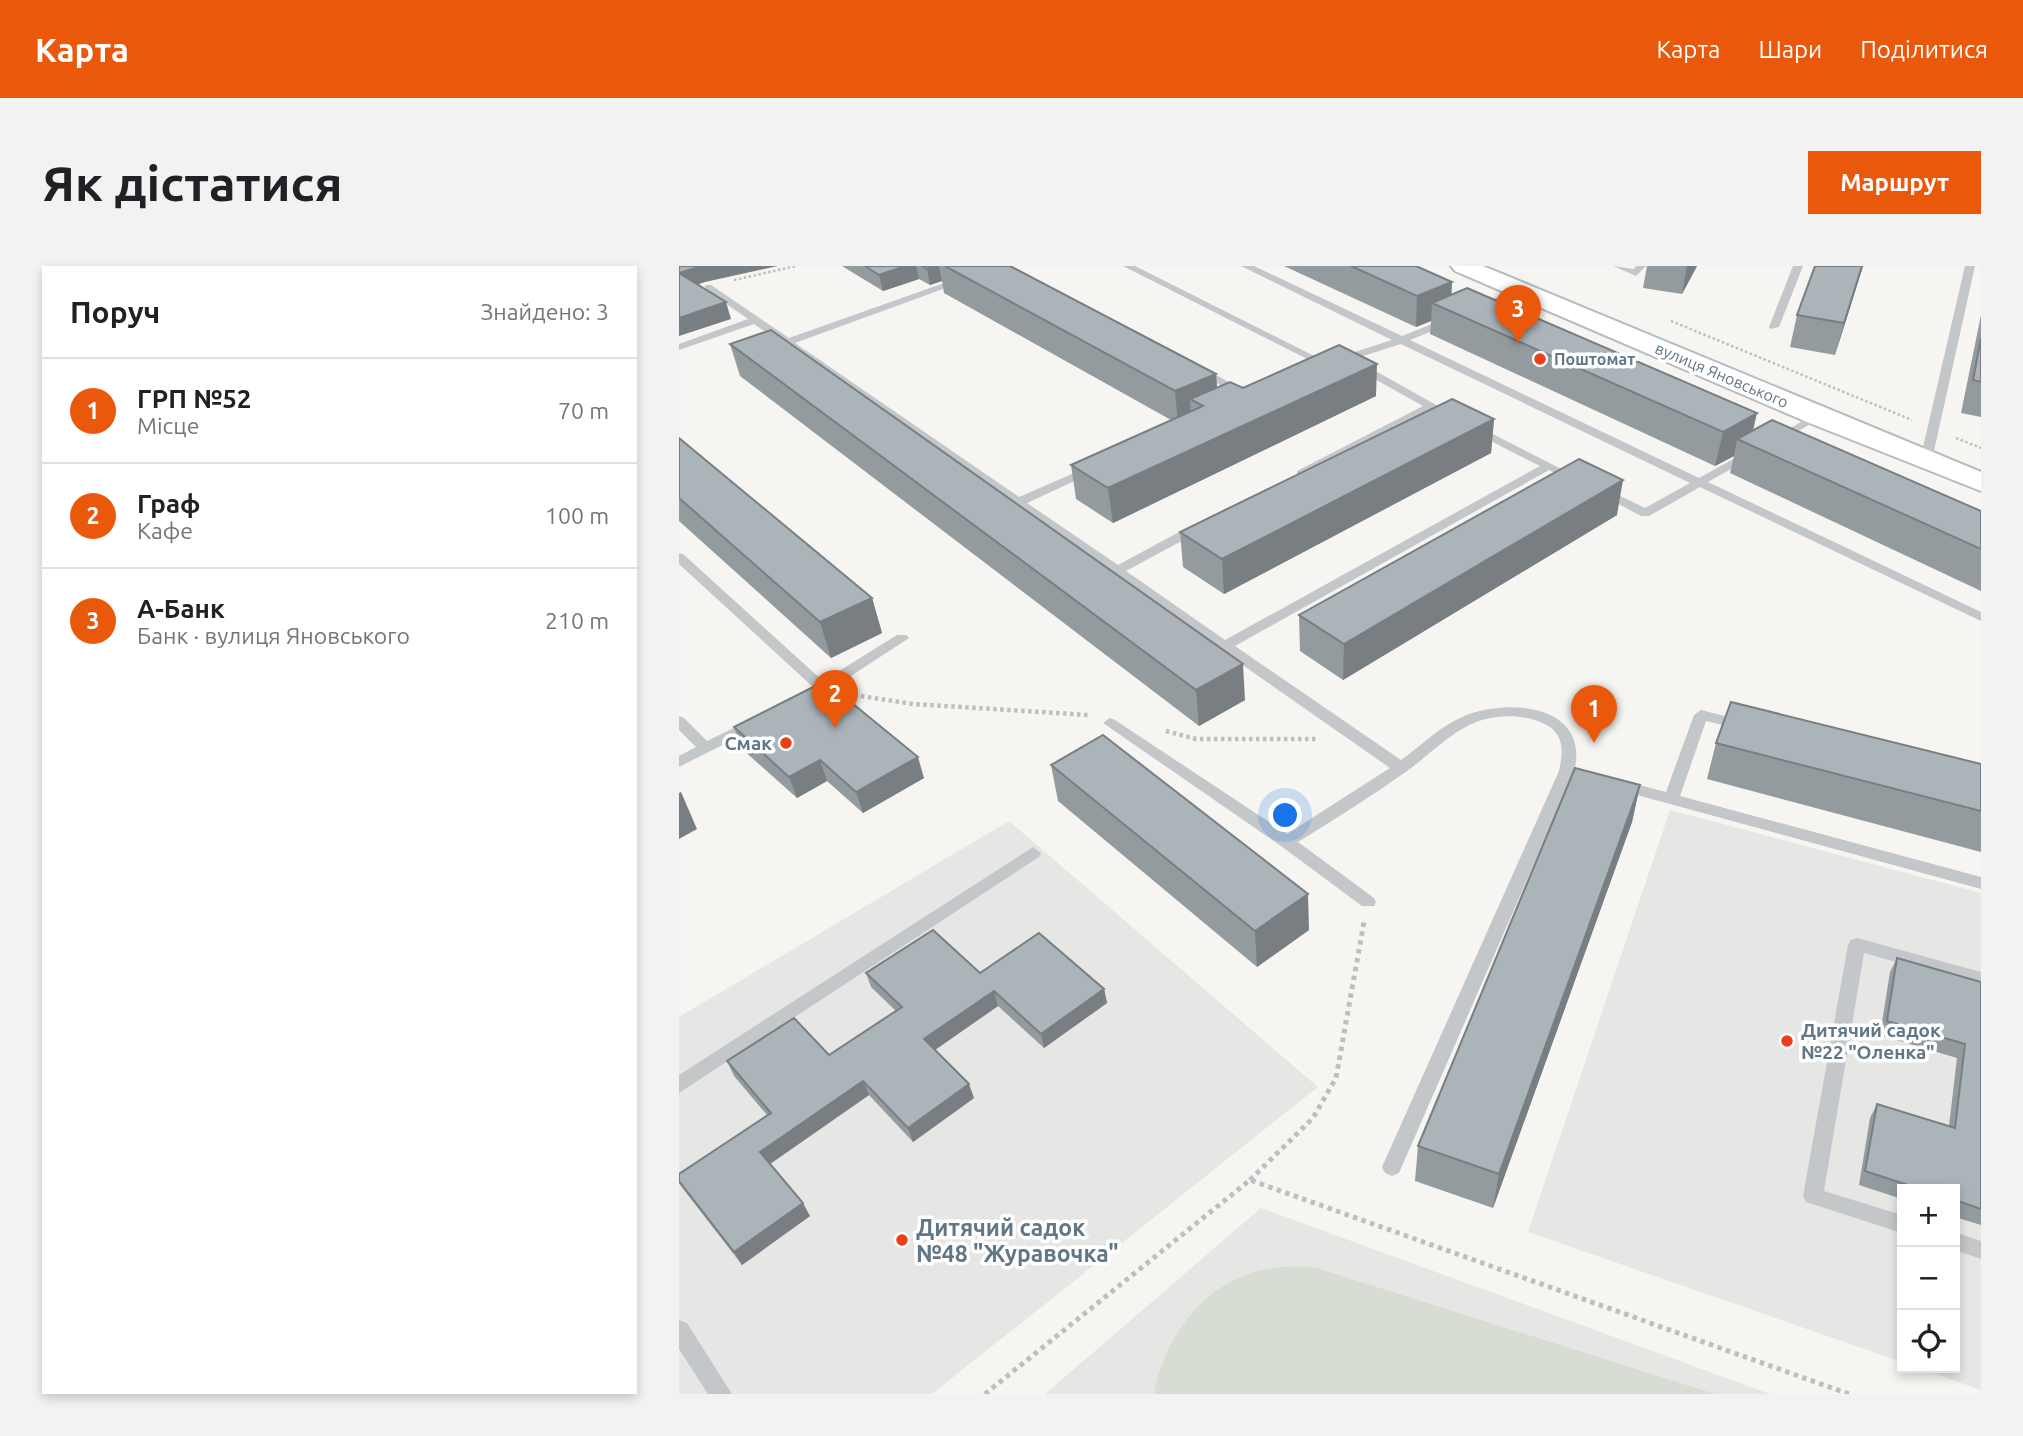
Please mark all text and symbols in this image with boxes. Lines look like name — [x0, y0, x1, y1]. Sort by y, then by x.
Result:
text: Карта — [35, 31, 129, 68]
text: Карта — [1656, 36, 1720, 63]
text: Шари — [1758, 36, 1822, 63]
text: Поділитися — [1860, 36, 1988, 63]
button: Маршрут — [1808, 151, 1981, 214]
text: Як дістатися — [42, 155, 343, 210]
pin: 3 — [1495, 285, 1541, 343]
text: Поруч — [70, 295, 160, 329]
text: Знайдено: 3 — [480, 299, 609, 324]
street label: вулиця Яновського — [1653, 339, 1791, 411]
place label: Поштомат — [1554, 350, 1635, 368]
marker: Поштомат — [1532, 351, 1548, 367]
text: ГРП №52 — [137, 384, 251, 413]
text: 1 — [87, 398, 99, 423]
text: 70 m — [558, 398, 609, 423]
text: Місце — [137, 413, 199, 438]
text: Граф — [137, 489, 200, 518]
text: 2 — [87, 503, 99, 528]
text: 100 m — [545, 503, 609, 528]
text: Кафе — [137, 518, 193, 543]
text: А-Банк — [137, 594, 225, 623]
text: 3 — [87, 608, 99, 633]
text: 210 m — [545, 608, 609, 633]
text: Банк · вулиця Яновського — [137, 623, 410, 648]
pin: 2 — [812, 670, 858, 728]
pin: 1 — [1571, 685, 1617, 743]
place label: Смак — [724, 732, 772, 754]
marker: Смак — [778, 735, 794, 751]
your location — [1268, 798, 1302, 832]
place label: Дитячий садок №22 "Оленка" — [1801, 1019, 1941, 1063]
marker: Дитячий садок №22 "Оленка" — [1779, 1033, 1795, 1049]
map controls — [1897, 1184, 1960, 1373]
button: + — [1897, 1184, 1960, 1247]
place label: Дитячий садок №48 "Журавочка" — [916, 1215, 1119, 1266]
marker: Дитячий садок №48 "Журавочка" — [894, 1232, 910, 1248]
button: − — [1897, 1247, 1960, 1310]
button: locate — [1897, 1310, 1960, 1373]

